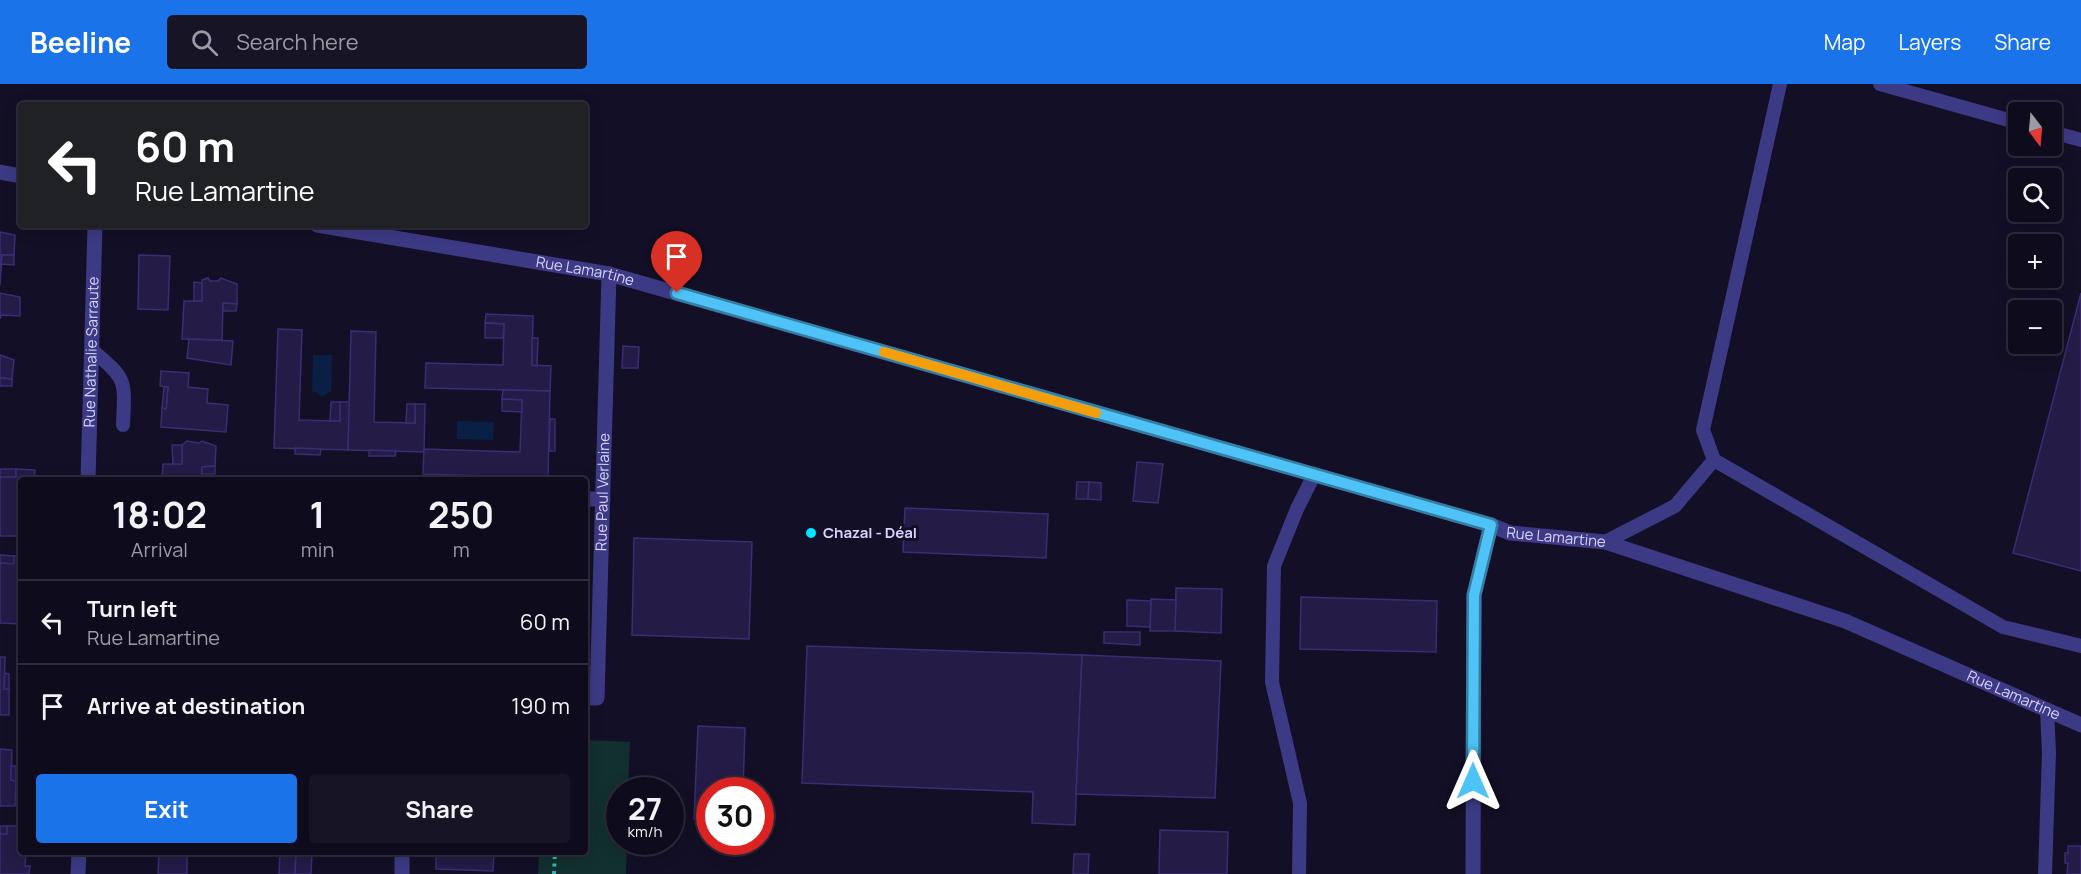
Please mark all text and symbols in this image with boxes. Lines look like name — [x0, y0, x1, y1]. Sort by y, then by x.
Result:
search box — [167, 15, 587, 69]
text: Beeline — [30, 23, 131, 61]
icon: search — [188, 26, 221, 59]
text: Search here — [236, 27, 359, 57]
text: Map — [1824, 28, 1865, 56]
text: Layers — [1898, 28, 1961, 56]
text: Share — [1994, 28, 2051, 56]
north arrow — [2008, 102, 2062, 156]
map controls — [2008, 102, 2062, 354]
text: 60 m — [135, 117, 235, 175]
icon: left — [36, 126, 114, 204]
button: search — [2008, 168, 2062, 222]
text: Rue Lamartine — [135, 172, 315, 209]
pin — [651, 231, 702, 293]
button: + — [2008, 234, 2062, 288]
icon: arrive — [660, 240, 693, 273]
street label: Rue Lamartine — [534, 251, 637, 291]
street label: Rue Nathalie Sarraute — [78, 276, 104, 428]
button: − — [2008, 300, 2062, 354]
street label: Rue Paul Verlaine — [590, 433, 615, 551]
text: 18:02 — [112, 490, 207, 539]
text: 1 — [310, 490, 325, 539]
text: 250 — [428, 490, 494, 539]
place label: Chazal - Déal — [823, 522, 917, 543]
street label: Rue Lamartine — [1505, 522, 1607, 552]
marker: Chazal - Déal — [804, 526, 818, 540]
text: Arrival — [131, 536, 188, 563]
text: min — [301, 536, 334, 563]
text: m — [453, 536, 470, 563]
text: Turn left — [87, 594, 177, 624]
icon: left — [36, 606, 69, 639]
text: 60 m — [520, 607, 570, 637]
text: Rue Lamartine — [87, 624, 220, 651]
street label: Rue Lamartine — [1964, 665, 2064, 725]
icon: arrive — [36, 690, 69, 723]
text: Arrive at destination — [87, 691, 305, 721]
text: 190 m — [511, 691, 570, 721]
position arrow — [1441, 749, 1505, 813]
button: Exit — [36, 774, 297, 843]
button: Share — [309, 774, 570, 843]
speed limit sign: 30 — [696, 777, 774, 855]
text: 27 — [628, 788, 662, 829]
text: km/h — [628, 821, 662, 842]

